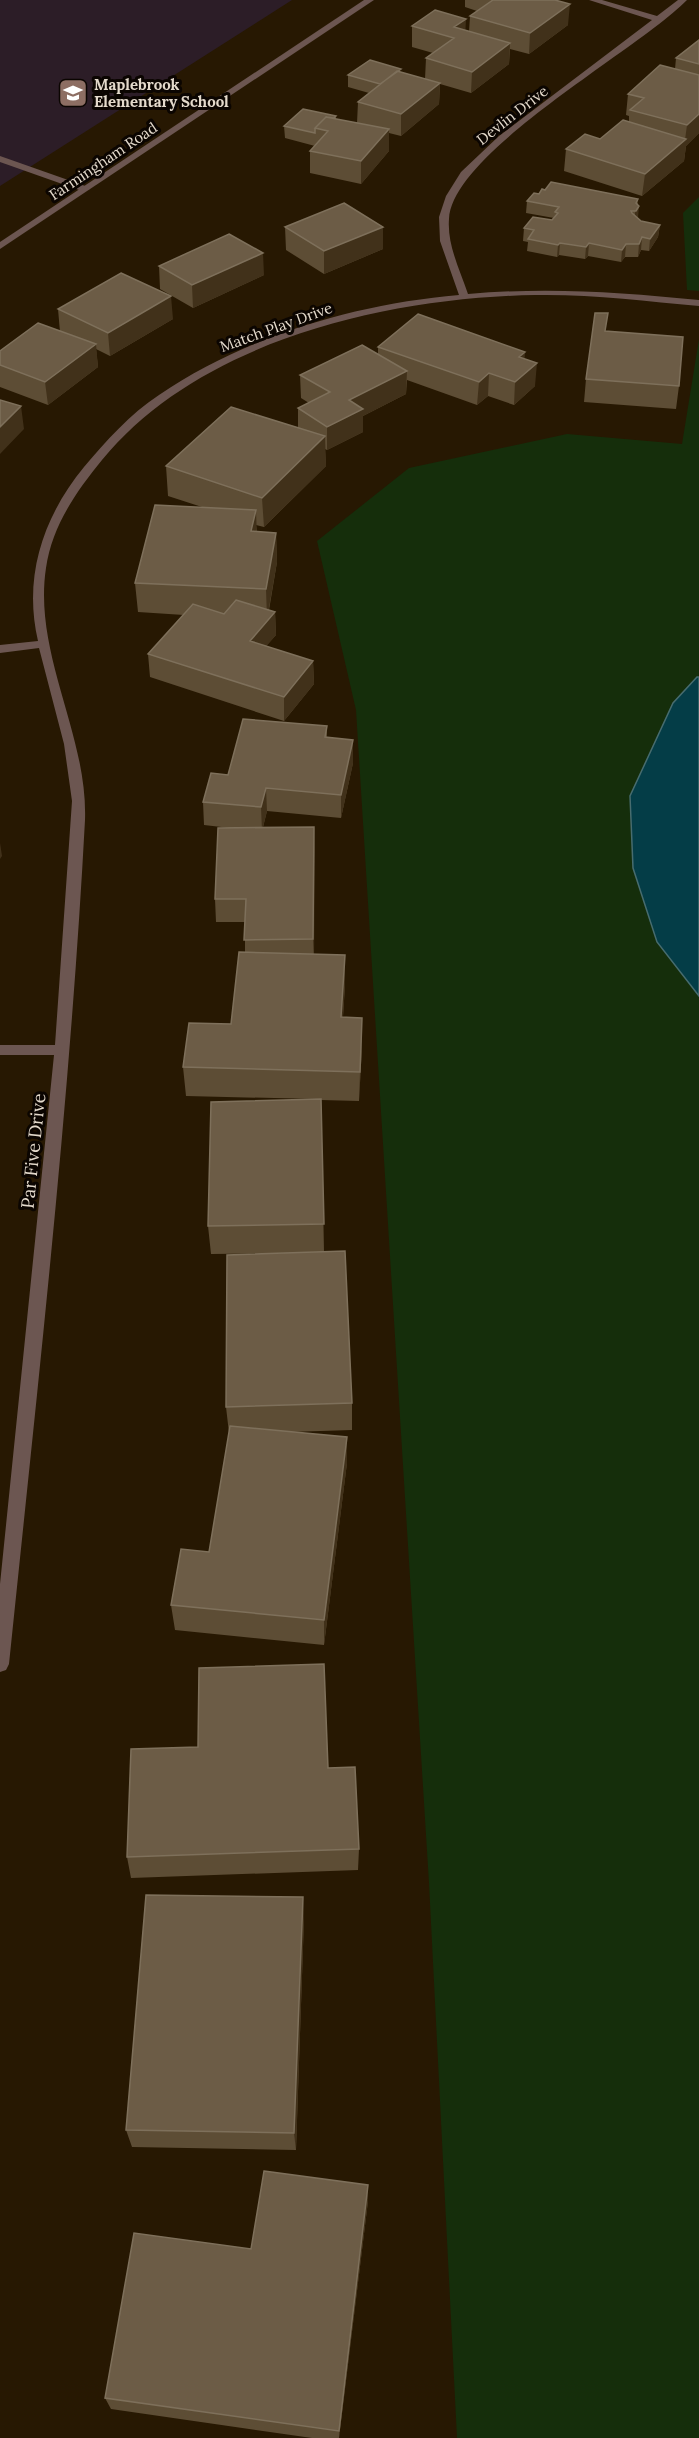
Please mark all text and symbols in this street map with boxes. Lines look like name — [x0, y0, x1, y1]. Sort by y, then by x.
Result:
place label: Maplebrook Elementary School — [94, 75, 229, 111]
school or university icon: Maplebrook Elementary School — [57, 77, 89, 109]
street label: Devlin Drive — [472, 81, 552, 149]
street label: Farmingham Road — [45, 118, 161, 204]
street label: Match Play Drive — [217, 298, 335, 356]
street label: Par Five Drive — [16, 1092, 51, 1210]

